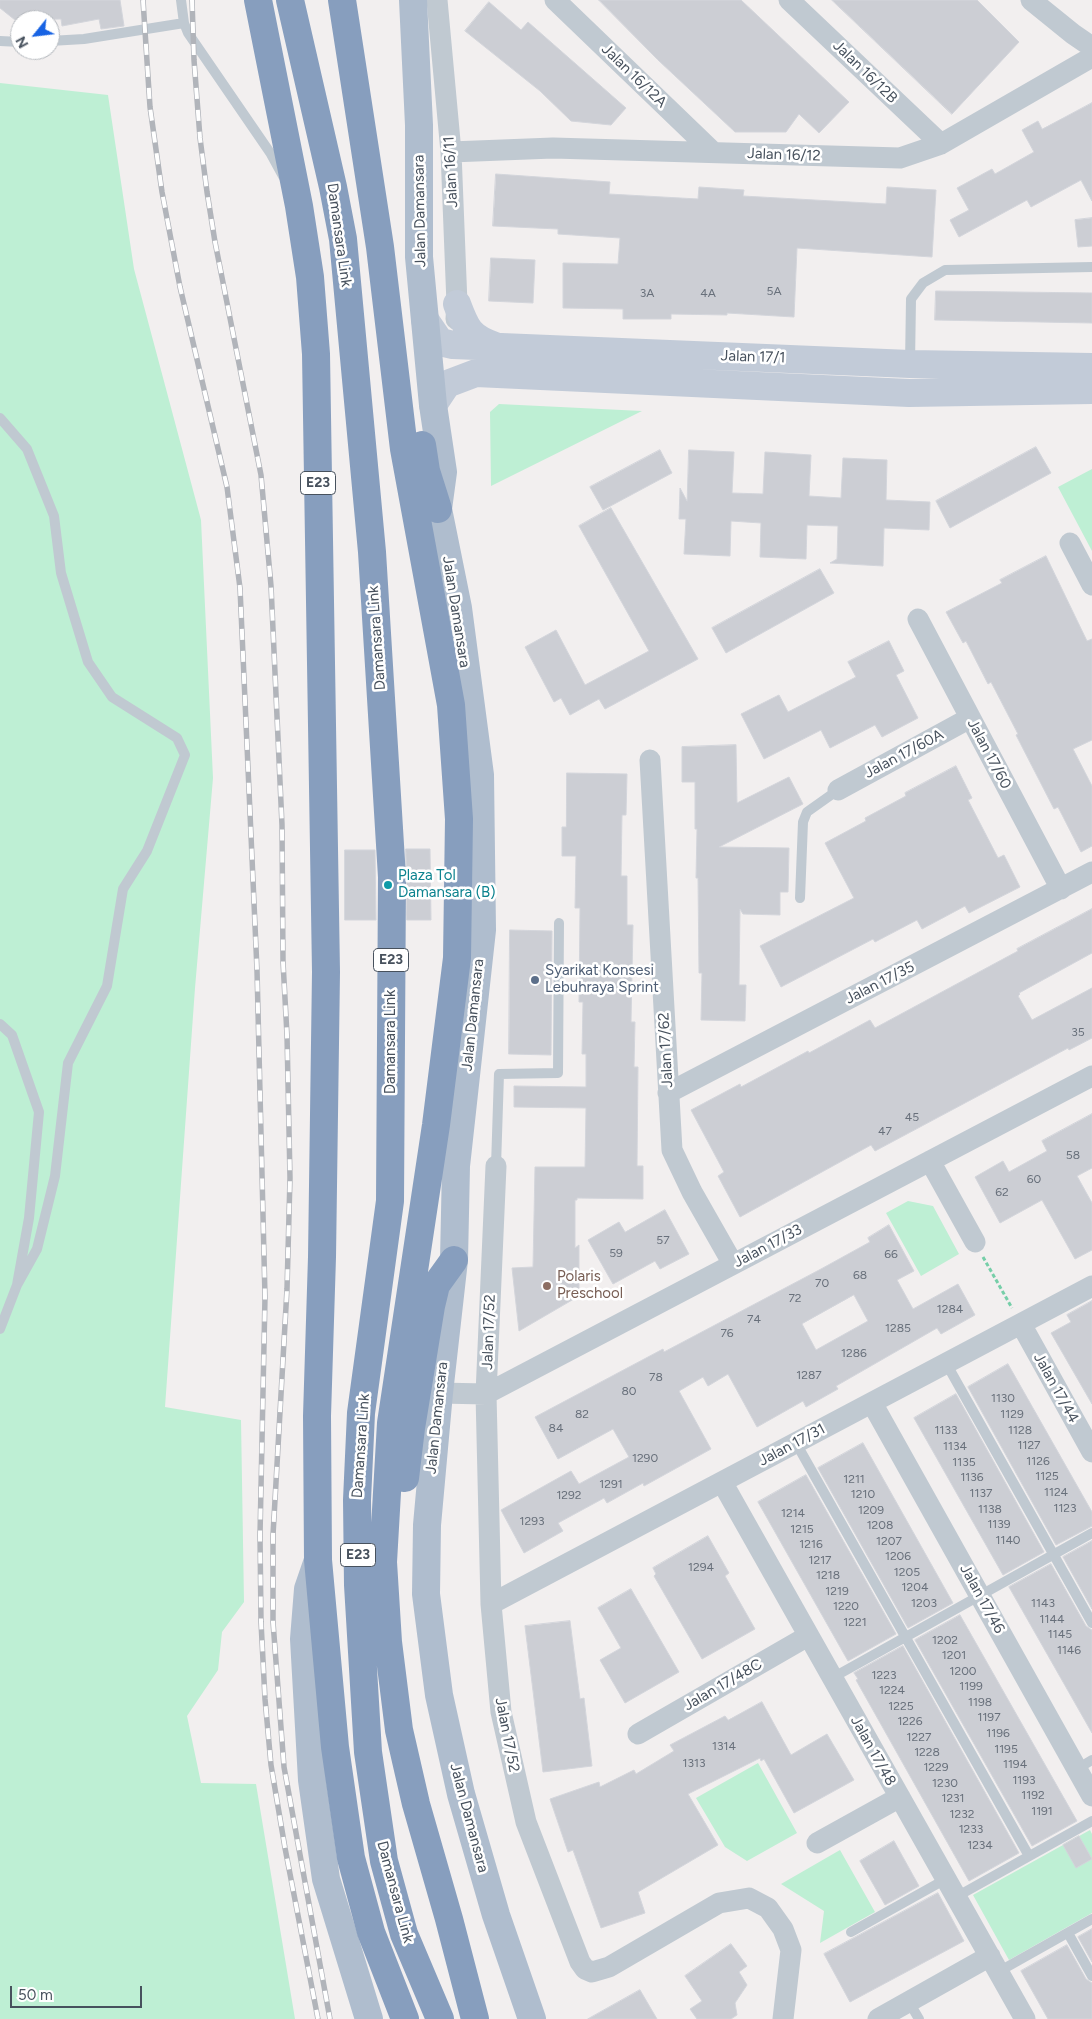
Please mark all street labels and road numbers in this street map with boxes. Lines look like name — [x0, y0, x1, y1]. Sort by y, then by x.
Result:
street label: Jalan 16/12B — [829, 37, 901, 107]
street label: Jalan 16/12A — [598, 40, 670, 112]
street label: Jalan 16/11 — [440, 136, 462, 208]
street label: Jalan 16/12 — [747, 145, 821, 165]
street label: Jalan Damansara — [410, 155, 430, 267]
street label: Damansara Link — [323, 182, 355, 288]
street label: Jalan 17/1 — [720, 347, 786, 367]
road number: E23 — [300, 472, 336, 494]
street label: Jalan Damansara — [438, 555, 474, 669]
street label: Damansara Link — [364, 585, 390, 691]
street label: Jalan 17/60 — [963, 716, 1015, 792]
street label: Jalan 17/60A — [861, 726, 947, 782]
road number: E23 — [374, 948, 408, 972]
street label: Jalan Damansara — [458, 958, 488, 1072]
street label: Jalan 17/35 — [842, 958, 918, 1008]
street label: Damansara Link — [382, 990, 400, 1094]
street label: Jalan 17/62 — [655, 1012, 677, 1088]
street label: Jalan 17/33 — [731, 1220, 805, 1272]
street label: Jalan 17/52 — [479, 1294, 499, 1370]
street label: Jalan 17/44 — [1029, 1350, 1083, 1426]
street label: Jalan Damansara — [422, 1361, 452, 1475]
street label: Damansara Link — [348, 1393, 374, 1499]
street label: Jalan 17/31 — [756, 1420, 828, 1470]
road number: E23 — [340, 1544, 376, 1566]
street label: Jalan 17/46 — [956, 1561, 1008, 1637]
street label: Jalan 17/48C — [680, 1655, 766, 1715]
street label: Jalan 17/52 — [491, 1696, 523, 1774]
street label: Jalan 17/48 — [846, 1713, 900, 1789]
street label: Jalan Damansara — [446, 1761, 492, 1875]
street label: Damansara Link — [373, 1839, 417, 1945]

